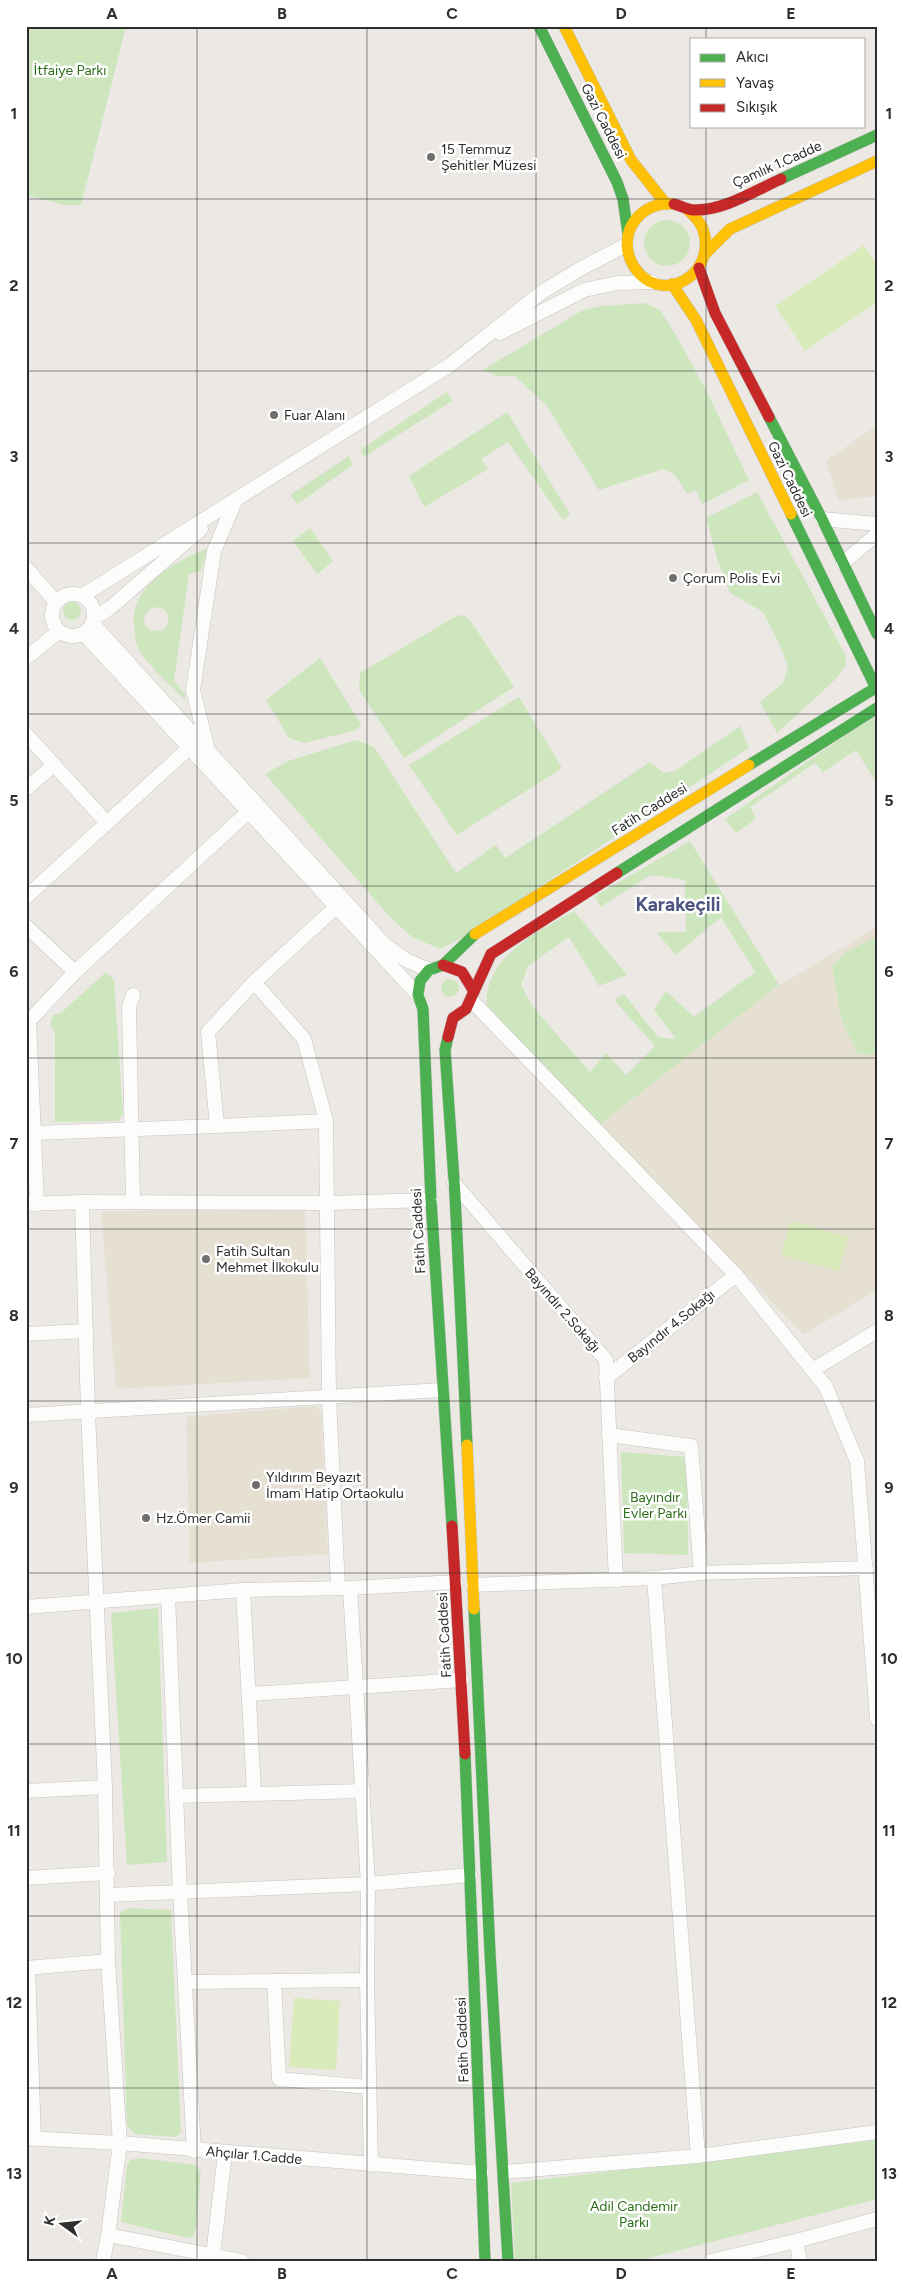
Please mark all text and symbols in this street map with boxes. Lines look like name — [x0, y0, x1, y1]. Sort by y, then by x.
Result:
text: A — [106, 4, 118, 23]
text: B — [277, 4, 287, 23]
text: C — [446, 4, 458, 23]
text: D — [615, 4, 627, 23]
text: E — [786, 4, 796, 23]
legend — [690, 38, 866, 128]
text: Akıcı — [736, 48, 769, 66]
park label: İtfaiye Parkı — [34, 62, 106, 79]
text: Yavaş — [736, 74, 774, 92]
street label: Gazi Caddesi — [577, 81, 630, 162]
text: Sıkışık — [736, 98, 778, 116]
text: 1 — [11, 104, 17, 123]
text: 1 — [886, 104, 892, 123]
street label: Çamlık 1.Cadde — [730, 137, 825, 192]
place label: 15 Temmuz Şehitler Müzesi — [441, 141, 536, 174]
marker: 15 Temmuz Şehitler Müzesi — [425, 151, 437, 163]
text: 2 — [9, 276, 19, 295]
text: 2 — [884, 276, 894, 295]
place label: Fuar Alanı — [284, 407, 345, 424]
marker: Fuar Alanı — [268, 409, 280, 421]
street label: Gazi Caddesi — [764, 438, 815, 520]
text: 3 — [10, 447, 19, 466]
text: 3 — [885, 447, 894, 466]
place label: Çorum Polis Evi — [683, 570, 780, 587]
marker: Çorum Polis Evi — [667, 572, 679, 584]
text: 4 — [9, 619, 19, 638]
text: 4 — [884, 619, 894, 638]
street label: Fatih Caddesi — [608, 780, 690, 839]
text: 5 — [9, 791, 19, 810]
text: 5 — [884, 791, 894, 810]
district label: Karakeçili — [636, 893, 720, 916]
text: 6 — [9, 962, 19, 981]
text: 6 — [884, 962, 894, 981]
text: 7 — [10, 1134, 19, 1153]
text: 7 — [885, 1134, 894, 1153]
street label: Fatih Caddesi — [408, 1188, 429, 1274]
place label: Fatih Sultan Mehmet İlkokulu — [216, 1243, 319, 1276]
marker: Fatih Sultan Mehmet İlkokulu — [200, 1253, 212, 1265]
street label: Bayındır 2.Sokağı — [521, 1265, 604, 1356]
street label: Bayındır 4.Sokağı — [624, 1286, 718, 1367]
text: 8 — [9, 1306, 19, 1325]
text: 8 — [884, 1306, 894, 1325]
place label: Yıldırım Beyazıt İmam Hatip Ortaokulu — [266, 1469, 404, 1502]
text: 9 — [9, 1478, 19, 1497]
text: 9 — [884, 1478, 894, 1497]
marker: Yıldırım Beyazıt İmam Hatip Ortaokulu — [250, 1479, 262, 1491]
park label: Bayındır Evler Parkı — [623, 1489, 687, 1522]
place label: Hz.Ömer Camii — [156, 1510, 251, 1527]
marker: Hz.Ömer Camii — [140, 1512, 152, 1524]
street label: Fatih Caddesi — [434, 1592, 455, 1678]
text: 10 — [5, 1649, 23, 1668]
text: 10 — [880, 1649, 898, 1668]
text: 11 — [7, 1821, 21, 1840]
text: 11 — [882, 1821, 896, 1840]
text: 12 — [6, 1993, 22, 2012]
text: 12 — [881, 1993, 897, 2012]
street label: Fatih Caddesi — [453, 1997, 472, 2083]
street label: Ahçılar 1.Cadde — [205, 2143, 303, 2168]
text: 13 — [6, 2164, 22, 2183]
text: 13 — [881, 2164, 897, 2183]
park label: Adil Candemir Parkı — [590, 2198, 678, 2231]
north arrow — [38, 2200, 88, 2250]
text: K — [41, 2213, 60, 2227]
text: A — [106, 2264, 118, 2283]
text: B — [277, 2264, 287, 2283]
text: C — [446, 2264, 458, 2283]
text: D — [615, 2264, 627, 2283]
text: E — [786, 2264, 796, 2283]

